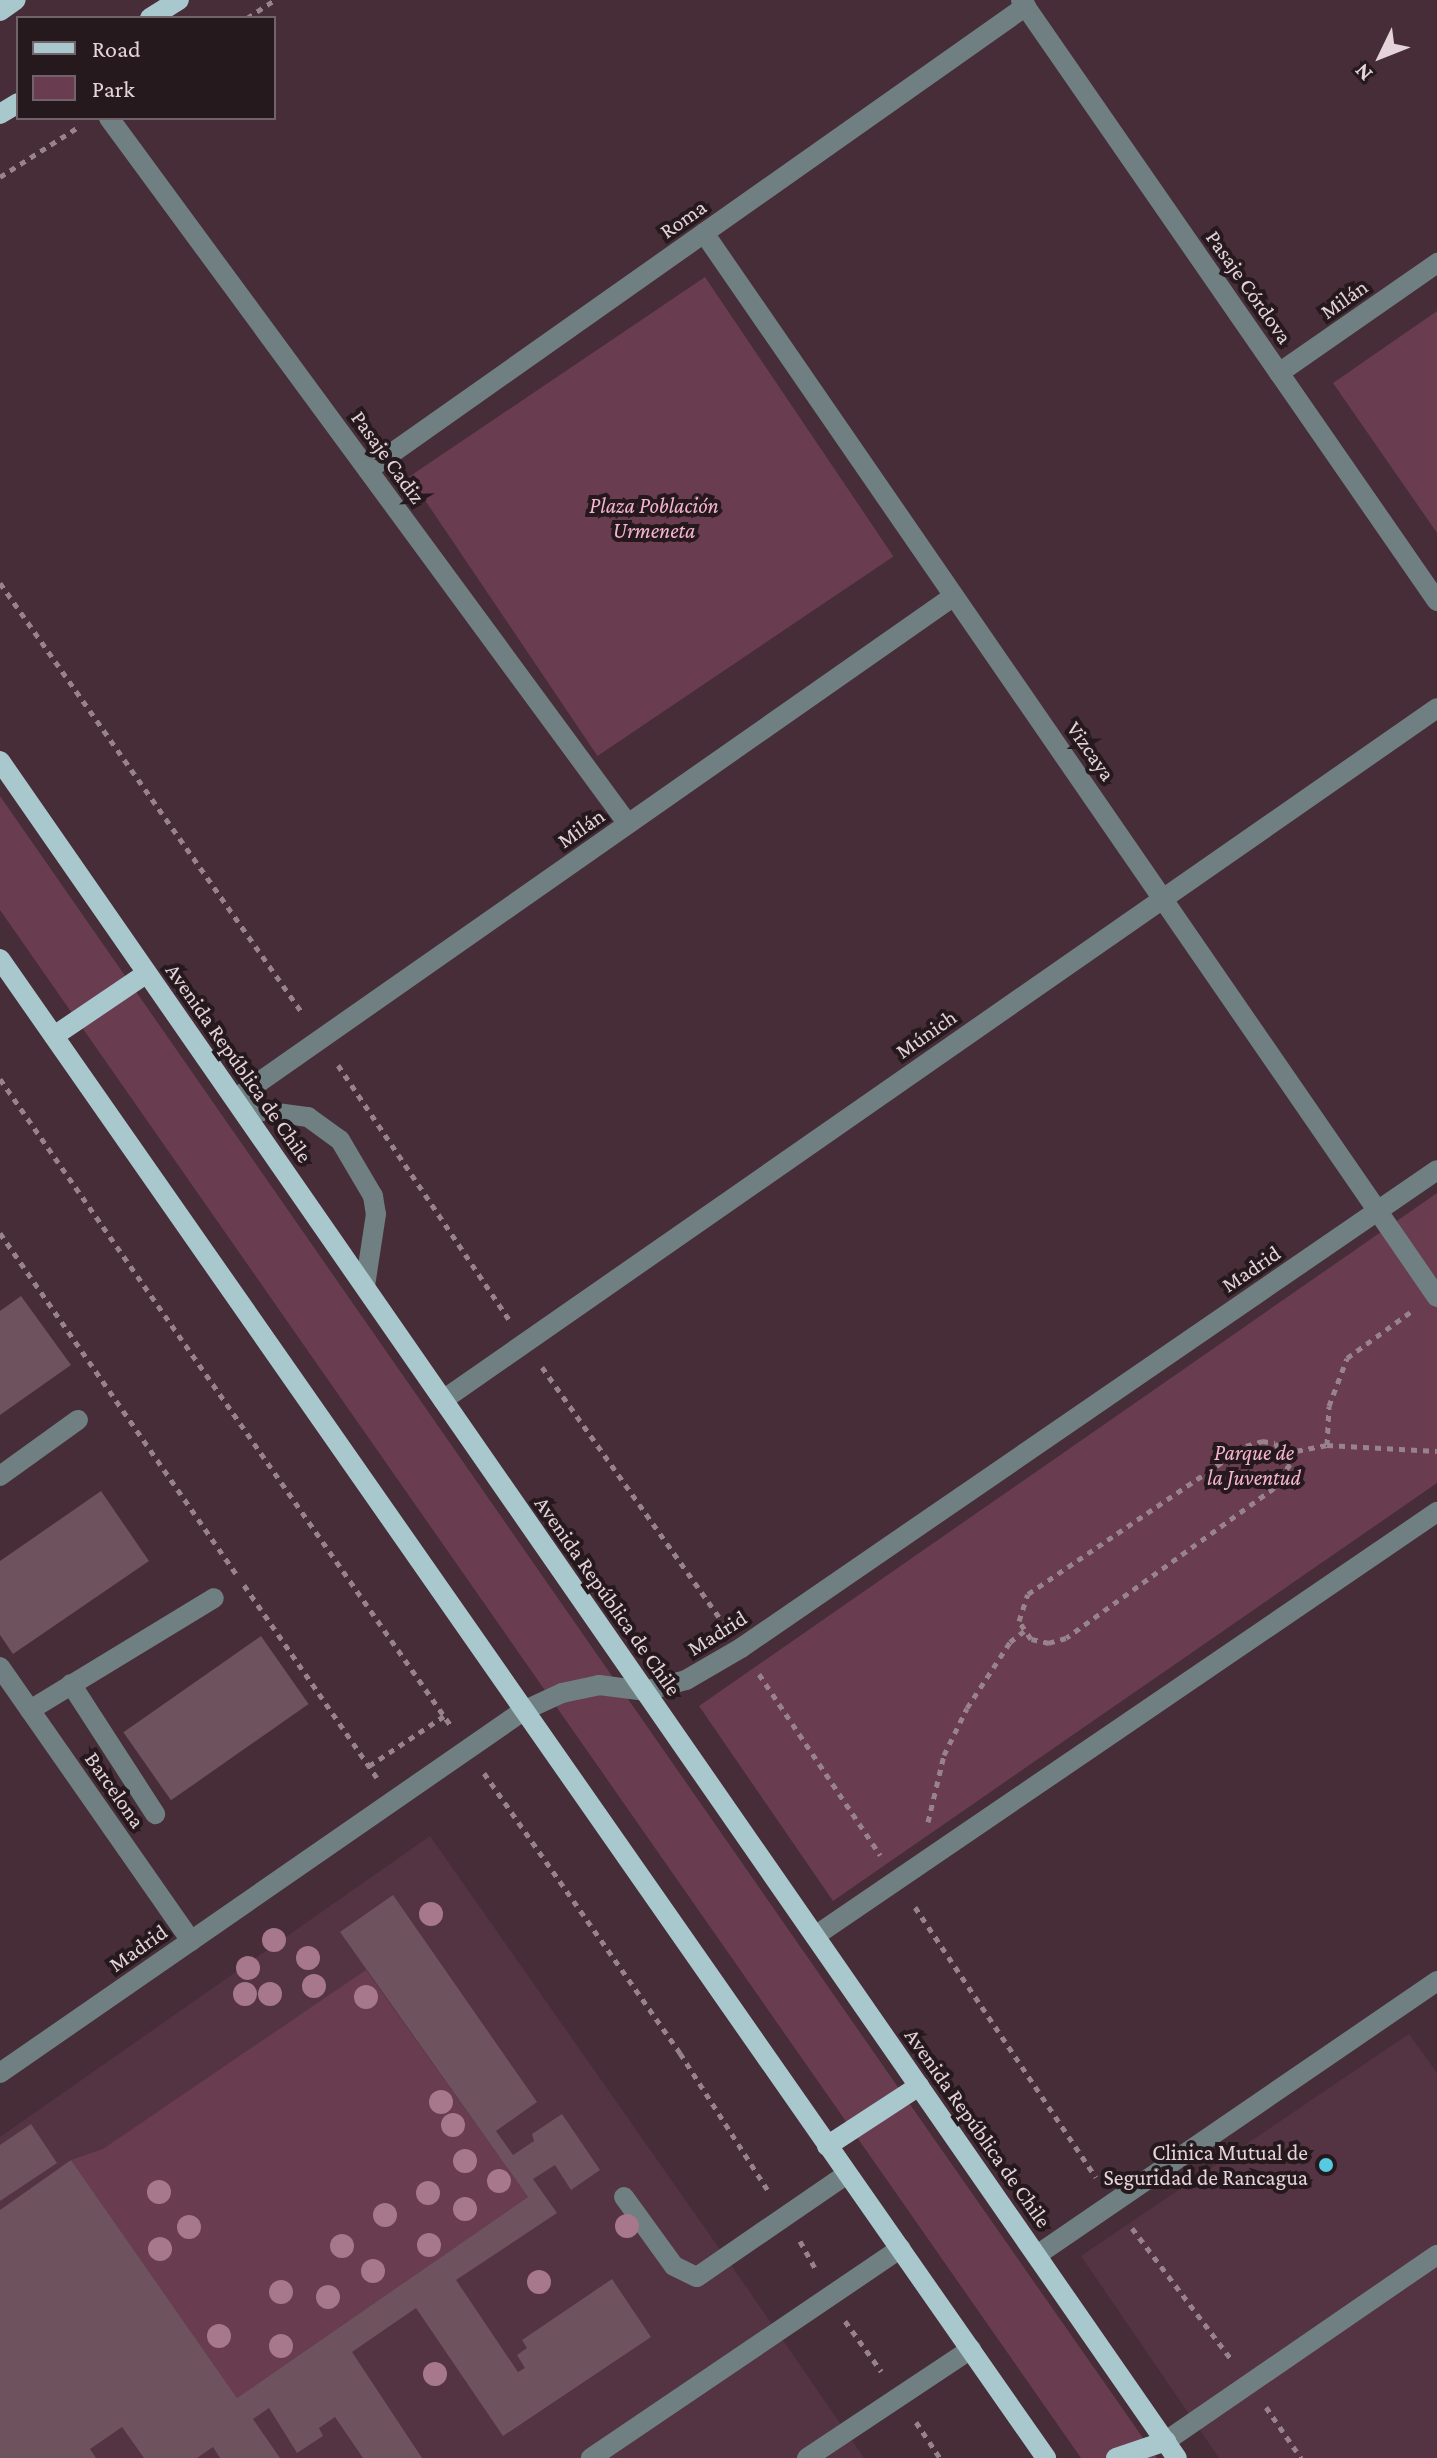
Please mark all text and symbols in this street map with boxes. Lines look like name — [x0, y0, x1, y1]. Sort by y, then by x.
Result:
legend — [16, 16, 276, 120]
north arrow — [1341, 16, 1421, 96]
text: Road — [92, 35, 141, 62]
text: N — [1349, 59, 1377, 87]
text: Park — [92, 75, 135, 102]
street label: Roma — [655, 194, 711, 244]
street label: Pasaje Córdova — [1200, 225, 1298, 349]
street label: Milán — [1315, 273, 1373, 325]
street label: Pasaje Cadiz — [345, 405, 431, 509]
park label: Plaza Población Urmeneta — [589, 492, 719, 544]
street label: Vizcaya — [1061, 716, 1121, 786]
street label: Milán — [552, 802, 610, 854]
street label: Avenida República de Chile — [160, 958, 318, 1168]
street label: Múnich — [890, 1004, 962, 1064]
street label: Madrid — [1217, 1240, 1285, 1298]
park label: Parque de la Juventud — [1207, 1439, 1301, 1490]
street label: Avenida República de Chile — [529, 1491, 687, 1701]
street label: Madrid — [682, 1605, 752, 1661]
street label: Barcelona — [79, 1747, 151, 1833]
street label: Madrid — [104, 1918, 172, 1978]
street label: Avenida República de Chile — [899, 2023, 1057, 2233]
place label: Clinica Mutual de Seguridad de Rancagua — [1103, 2139, 1308, 2190]
marker: Clinica Mutual de Seguridad de Rancagua — [1315, 2154, 1337, 2176]

